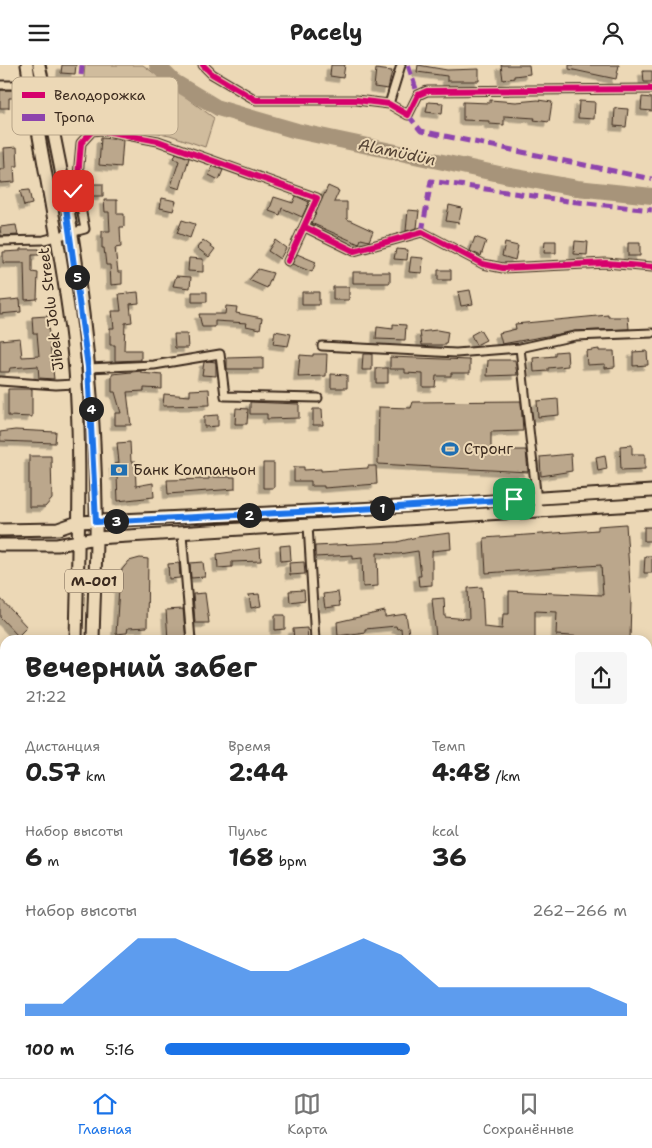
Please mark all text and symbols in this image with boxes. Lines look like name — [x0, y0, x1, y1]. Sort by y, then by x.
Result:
text: Pacely — [290, 18, 362, 47]
icon: menu — [25, 19, 53, 47]
icon: person — [599, 19, 627, 47]
legend — [12, 77, 178, 135]
text: Велодорожка — [54, 86, 146, 104]
text: Тропа — [54, 108, 95, 126]
water label: Alamüdün — [356, 134, 438, 170]
pin — [52, 170, 94, 212]
icon: check — [59, 177, 87, 205]
street label: Jibek Jolu Street — [34, 246, 68, 372]
pin: 5 — [64, 265, 90, 289]
text: 5 — [73, 268, 82, 286]
pin: 4 — [78, 397, 104, 421]
text: 4 — [87, 400, 96, 418]
sports icon: Стронг — [440, 439, 460, 459]
place label: Стронг — [464, 439, 513, 459]
bank icon: Банк Компаньон — [109, 460, 129, 480]
place label: Банк Компаньон — [133, 460, 256, 480]
pin — [493, 478, 535, 520]
icon: arrive — [500, 485, 528, 513]
pin: 1 — [370, 495, 394, 521]
text: 1 — [379, 499, 386, 517]
pin: 2 — [236, 503, 262, 527]
text: 2 — [245, 506, 254, 524]
pin: 3 — [104, 509, 128, 533]
text: 3 — [112, 512, 121, 530]
road number: М-001 — [65, 569, 123, 593]
text: Вечерний забег — [25, 648, 257, 686]
button: share — [575, 652, 627, 704]
text: 21:22 — [25, 686, 67, 707]
text: Дистанция — [25, 737, 100, 755]
text: Время — [228, 737, 271, 755]
text: Темп — [432, 737, 466, 755]
text: 0.57 — [25, 755, 81, 789]
text: 2:44 — [228, 755, 288, 789]
text: 4:48 — [432, 755, 491, 789]
text: km — [81, 767, 105, 785]
text: /km — [491, 767, 520, 785]
text: Набор высоты — [25, 822, 123, 840]
text: Пульс — [228, 822, 268, 840]
text: kcal — [432, 822, 459, 840]
text: 6 — [25, 840, 43, 874]
text: 168 — [228, 840, 274, 874]
text: 36 — [432, 840, 467, 874]
text: m — [43, 852, 59, 870]
text: bpm — [274, 852, 307, 870]
text: Набор высоты — [25, 900, 137, 921]
text: 262–266 m — [532, 900, 627, 921]
text: 100 m — [25, 1039, 74, 1060]
text: 5:16 — [105, 1039, 135, 1060]
tab: Главная — [78, 1090, 132, 1138]
tab: Карта — [287, 1090, 327, 1138]
tab: Сохранённые — [483, 1090, 574, 1138]

